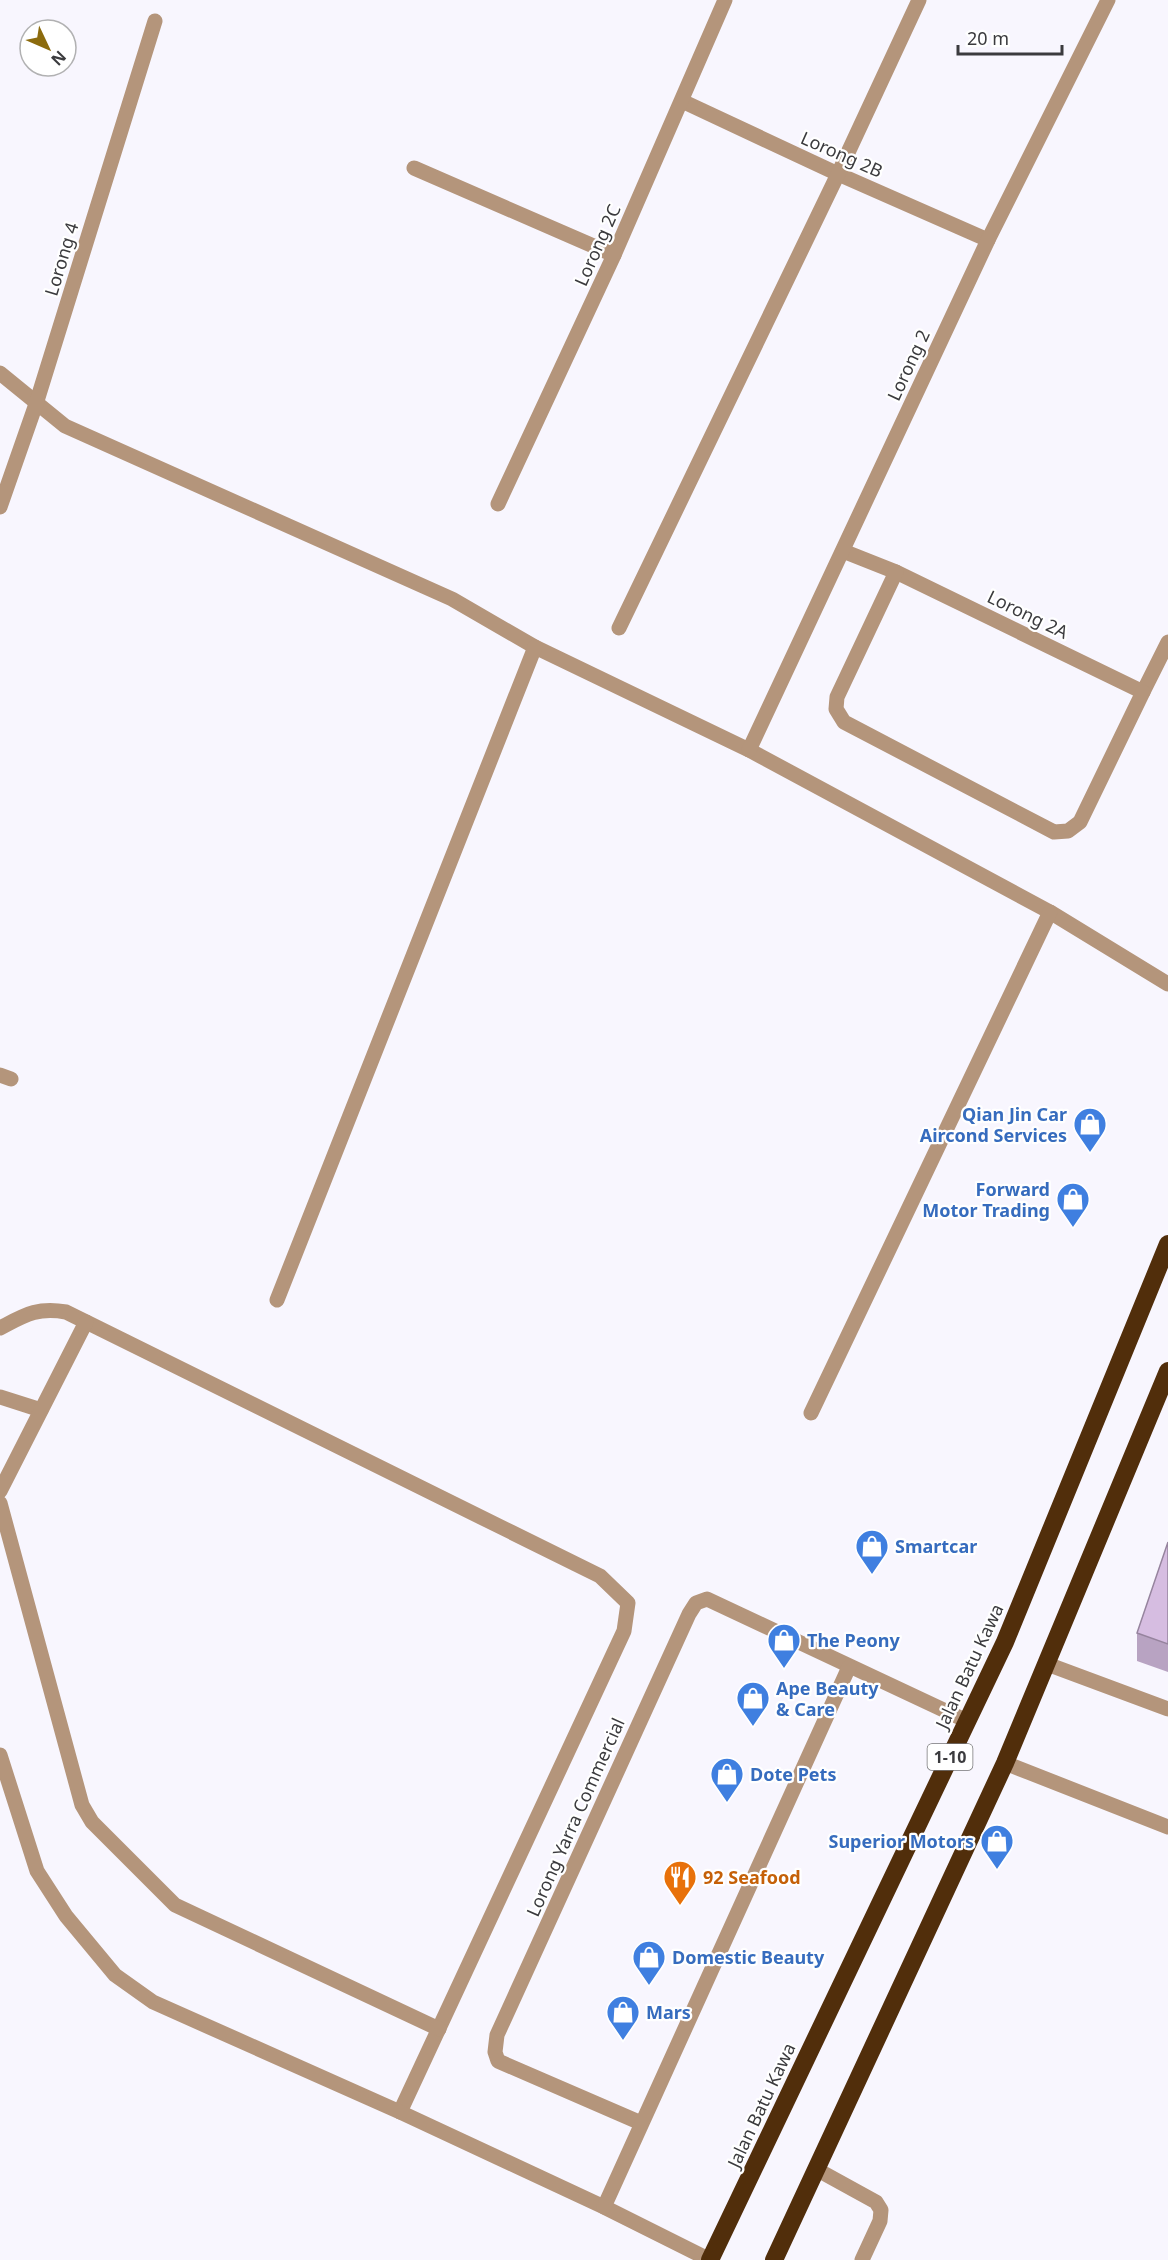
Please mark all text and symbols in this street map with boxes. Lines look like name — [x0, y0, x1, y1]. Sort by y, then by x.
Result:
north arrow — [18, 18, 78, 78]
scale bar — [958, 18, 1062, 56]
text: 20 m — [967, 26, 1009, 50]
text: N — [46, 46, 71, 71]
street label: Lorong 2B — [797, 125, 887, 183]
street label: Lorong 2C — [568, 200, 626, 290]
street label: Lorong 4 — [38, 219, 84, 299]
street label: Lorong 2 — [881, 326, 935, 404]
street label: Lorong 2A — [984, 584, 1073, 644]
place label: Qian Jin Car Aircond Services — [920, 1102, 1067, 1147]
shop icon: Qian Jin Car Aircond Services — [1072, 1106, 1108, 1153]
place label: Forward Motor Trading — [922, 1177, 1050, 1222]
shop icon: Forward Motor Trading — [1055, 1181, 1091, 1228]
shop icon: Smartcar — [854, 1528, 890, 1575]
place label: Smartcar — [895, 1534, 977, 1558]
street label: Jalan Batu Kawa — [929, 1600, 1008, 1734]
shop icon: The Peony — [766, 1622, 802, 1669]
place label: The Peony — [807, 1628, 900, 1652]
place label: Ape Beauty & Care — [776, 1676, 879, 1721]
shop icon: Ape Beauty & Care — [735, 1680, 771, 1727]
street label: Lorong Yarra Commercial — [520, 1714, 630, 1920]
road number: 1-10 — [928, 1744, 972, 1770]
shop icon: Dote Pets — [709, 1756, 745, 1803]
place label: Dote Pets — [750, 1762, 836, 1786]
shop icon: Superior Motors — [979, 1823, 1015, 1870]
place label: Superior Motors — [828, 1829, 974, 1853]
restaurant icon: 92 Seafood — [662, 1859, 698, 1906]
place label: 92 Seafood — [703, 1865, 801, 1889]
shop icon: Domestic Beauty — [631, 1939, 667, 1986]
place label: Domestic Beauty — [672, 1945, 825, 1969]
shop icon: Mars — [605, 1994, 641, 2041]
place label: Mars — [646, 2000, 691, 2024]
street label: Jalan Batu Kawa — [721, 2039, 800, 2173]

